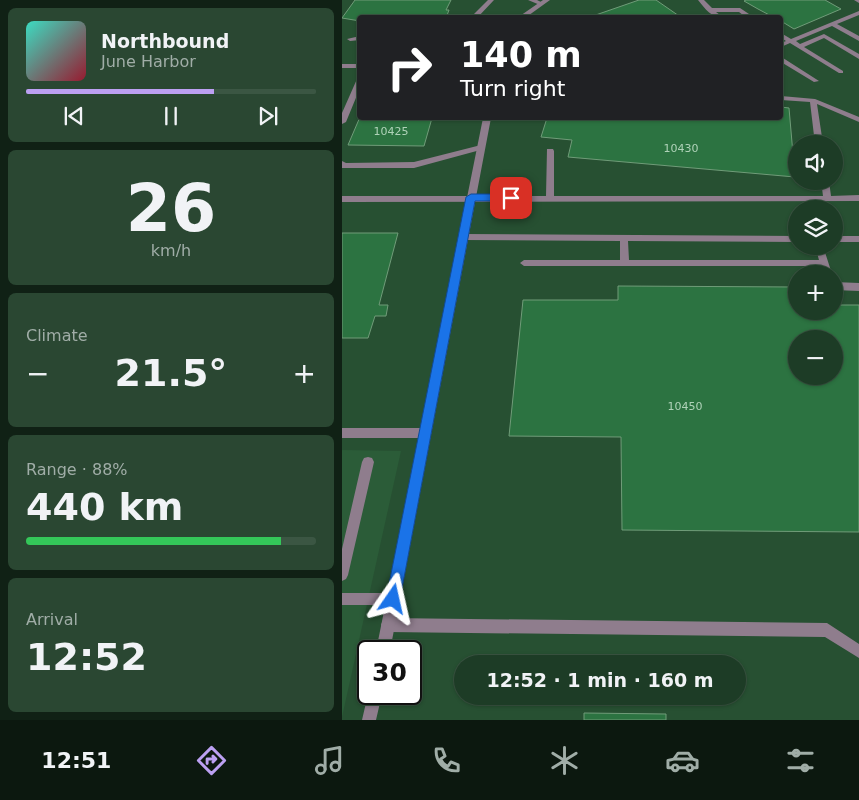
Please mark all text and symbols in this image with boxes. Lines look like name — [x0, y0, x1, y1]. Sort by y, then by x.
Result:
text: Northbound — [101, 30, 229, 52]
icon: right — [377, 35, 442, 100]
text: 140 m — [460, 35, 582, 75]
text: June Harbor — [101, 52, 196, 71]
text: Turn right — [460, 76, 565, 101]
icon: previous — [60, 102, 88, 130]
icon: pause — [157, 102, 185, 130]
icon: next — [254, 102, 282, 130]
house number: 10425 — [374, 125, 409, 138]
map controls — [788, 135, 843, 385]
button: sound — [788, 135, 843, 190]
house number: 10430 — [664, 142, 699, 155]
text: 26 — [126, 171, 216, 246]
pin — [490, 177, 532, 219]
icon: arrive — [497, 184, 525, 212]
button: layers — [788, 200, 843, 255]
text: km/h — [151, 241, 191, 260]
button: + — [788, 265, 843, 320]
text: Climate — [26, 326, 88, 345]
button: − — [788, 330, 843, 385]
text: 21.5° — [115, 351, 227, 395]
text: − — [26, 357, 49, 390]
text: + — [293, 357, 316, 390]
house number: 10450 — [668, 400, 703, 413]
text: Range · 88% — [26, 460, 128, 479]
text: 440 km — [26, 485, 183, 529]
position arrow — [366, 572, 418, 624]
text: Arrival — [26, 610, 78, 629]
text: 12:52 — [26, 635, 147, 679]
speed limit sign: 30 — [357, 640, 422, 705]
text: 12:52 · 1 min · 160 m — [486, 669, 714, 691]
icon: directions — [194, 743, 229, 778]
icon: music — [312, 743, 347, 778]
icon: phone — [429, 743, 464, 778]
icon: climate — [547, 743, 582, 778]
icon: car — [665, 743, 700, 778]
icon: filters — [783, 743, 818, 778]
text: 12:51 — [41, 748, 111, 773]

